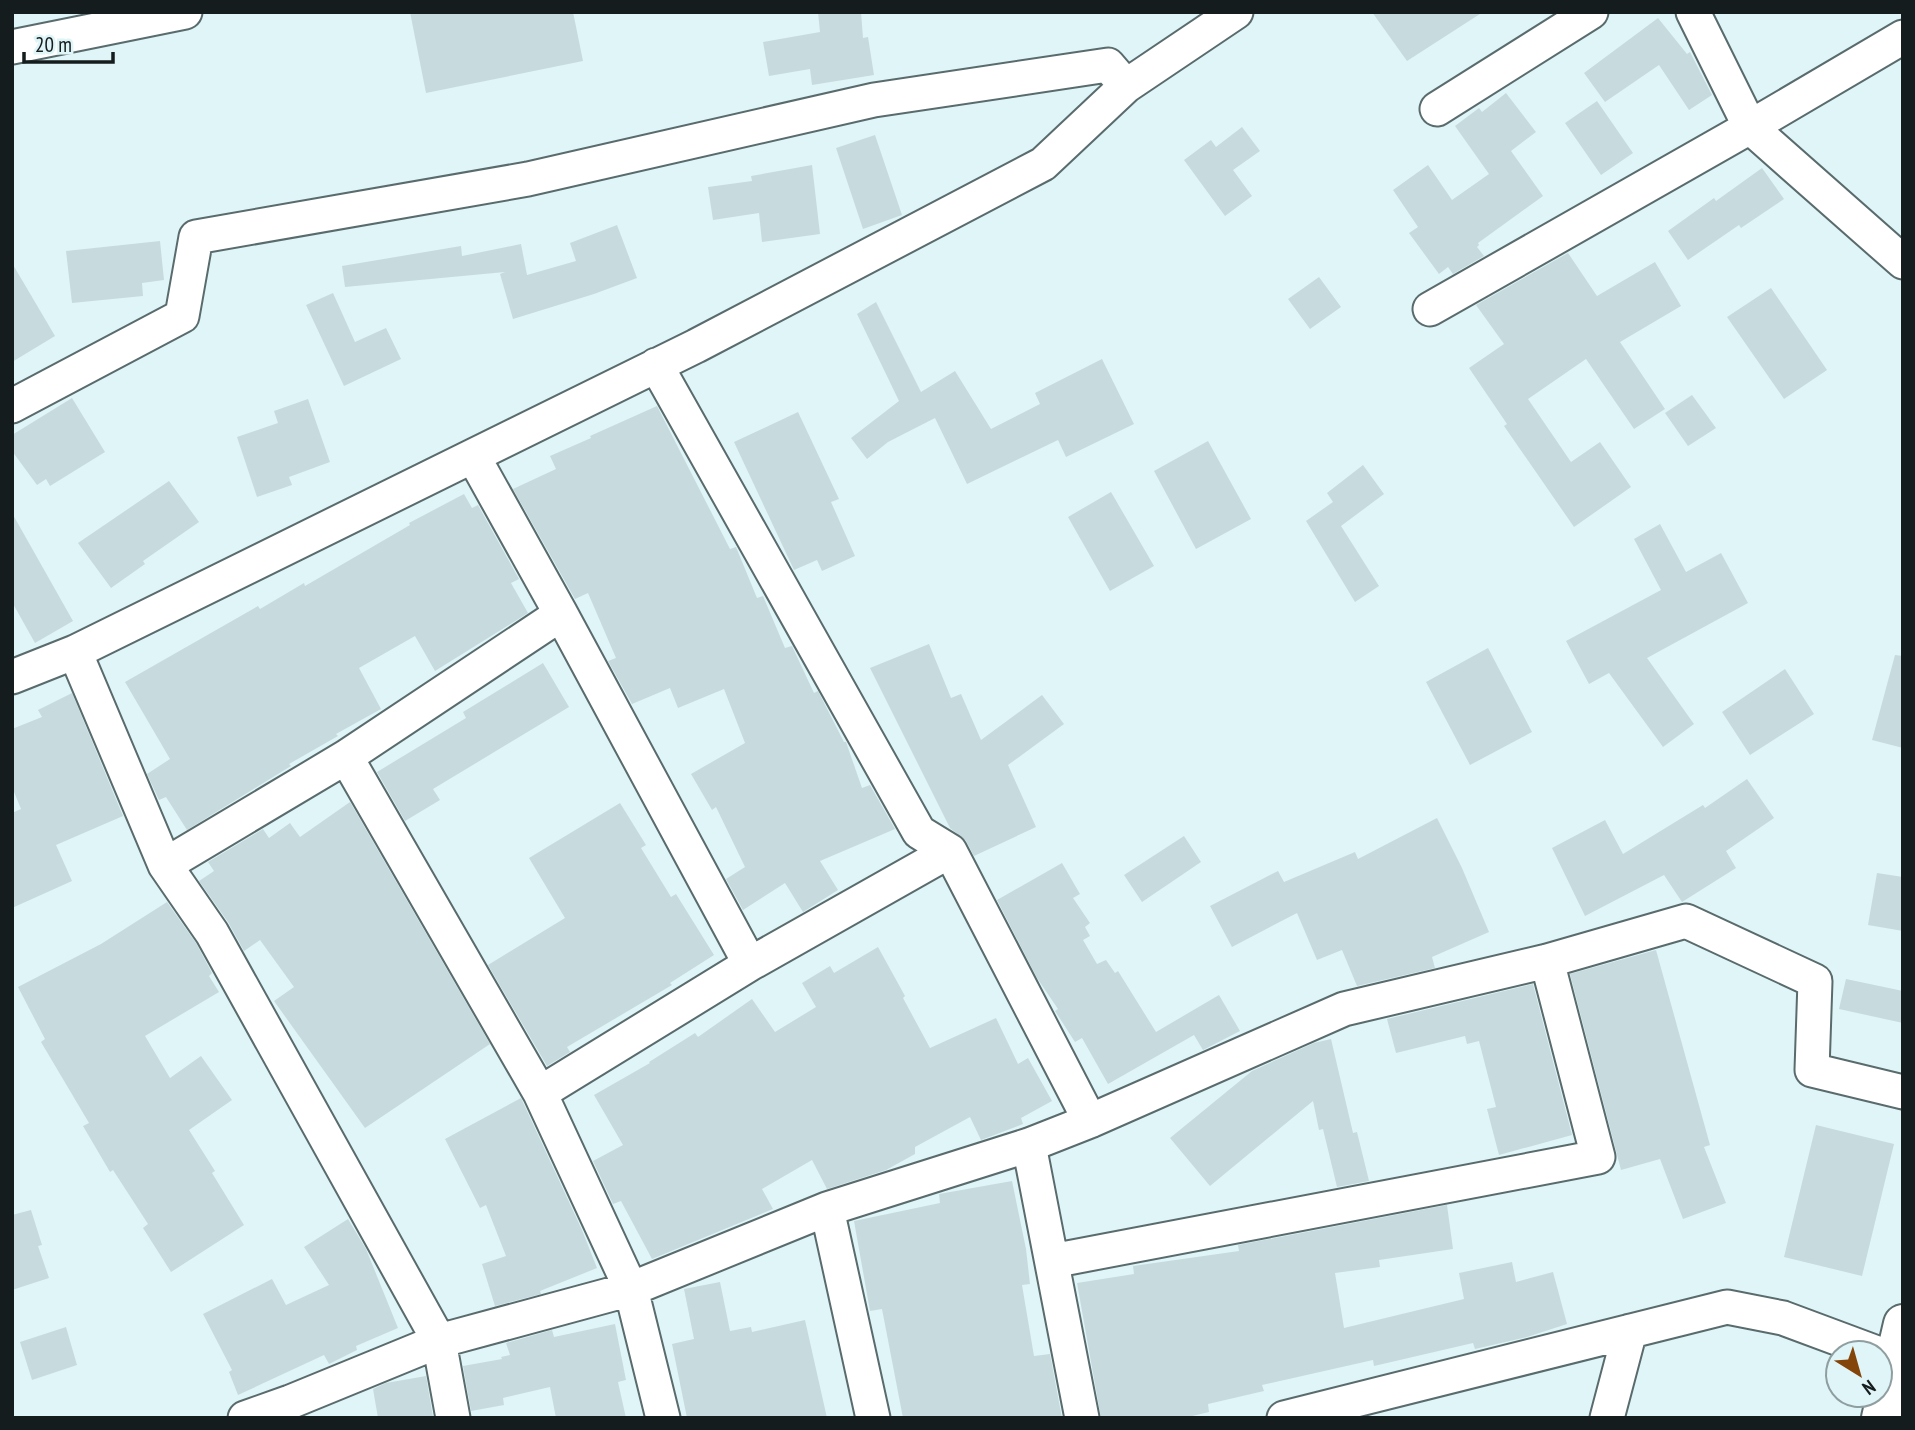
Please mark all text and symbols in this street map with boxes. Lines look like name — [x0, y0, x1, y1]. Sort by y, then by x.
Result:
scale bar — [24, 21, 114, 65]
text: 20 m — [35, 31, 72, 58]
north arrow — [1824, 1339, 1894, 1409]
text: N — [1858, 1375, 1881, 1400]

